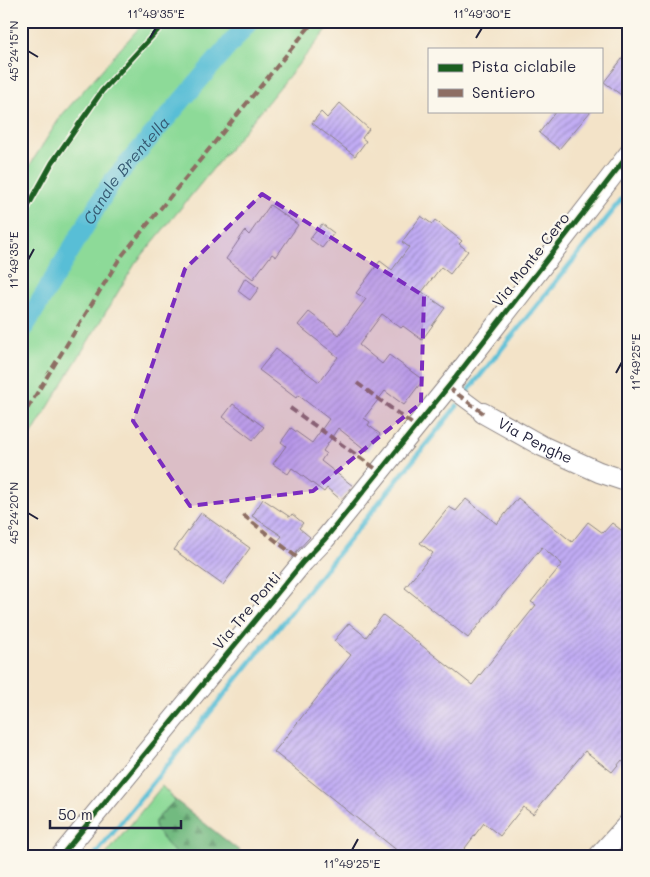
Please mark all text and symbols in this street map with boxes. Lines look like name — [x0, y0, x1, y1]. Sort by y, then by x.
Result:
text: 11°49'35"E — [127, 5, 185, 21]
text: 11°49'30"E — [453, 5, 511, 21]
text: 45°24'15"N — [5, 21, 21, 81]
legend — [428, 48, 602, 112]
text: Pista ciclabile — [472, 56, 576, 76]
text: Sentiero — [472, 82, 535, 102]
water label: Canale Brentella — [78, 112, 174, 228]
street label: Via Monte Cero — [487, 208, 573, 311]
text: 11°49'35"E — [5, 231, 21, 289]
text: 11°49'25"E — [627, 333, 643, 390]
street label: Via Penghe — [494, 412, 576, 468]
text: 45°24'20"N — [5, 482, 21, 544]
street label: Via Tre Ponti — [208, 567, 285, 654]
scale bar — [50, 797, 181, 829]
text: 50 m — [58, 804, 93, 824]
text: 11°49'25"E — [324, 855, 381, 871]

